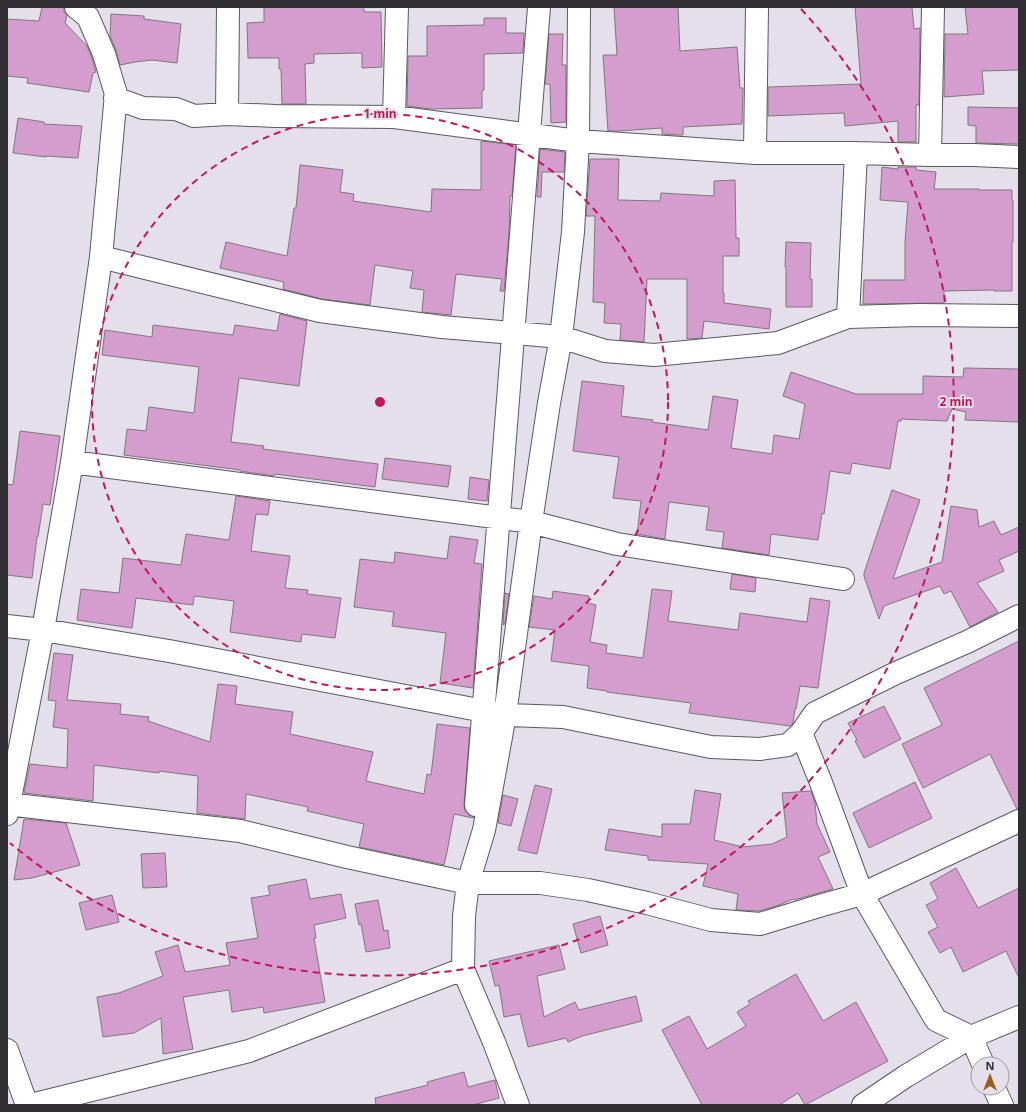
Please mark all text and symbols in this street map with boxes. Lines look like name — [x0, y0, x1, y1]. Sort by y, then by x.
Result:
text: 1 min — [363, 105, 397, 122]
text: 2 min — [939, 393, 973, 410]
centre of rings — [373, 395, 387, 409]
north arrow — [970, 1056, 1010, 1096]
text: N — [986, 1058, 994, 1073]

